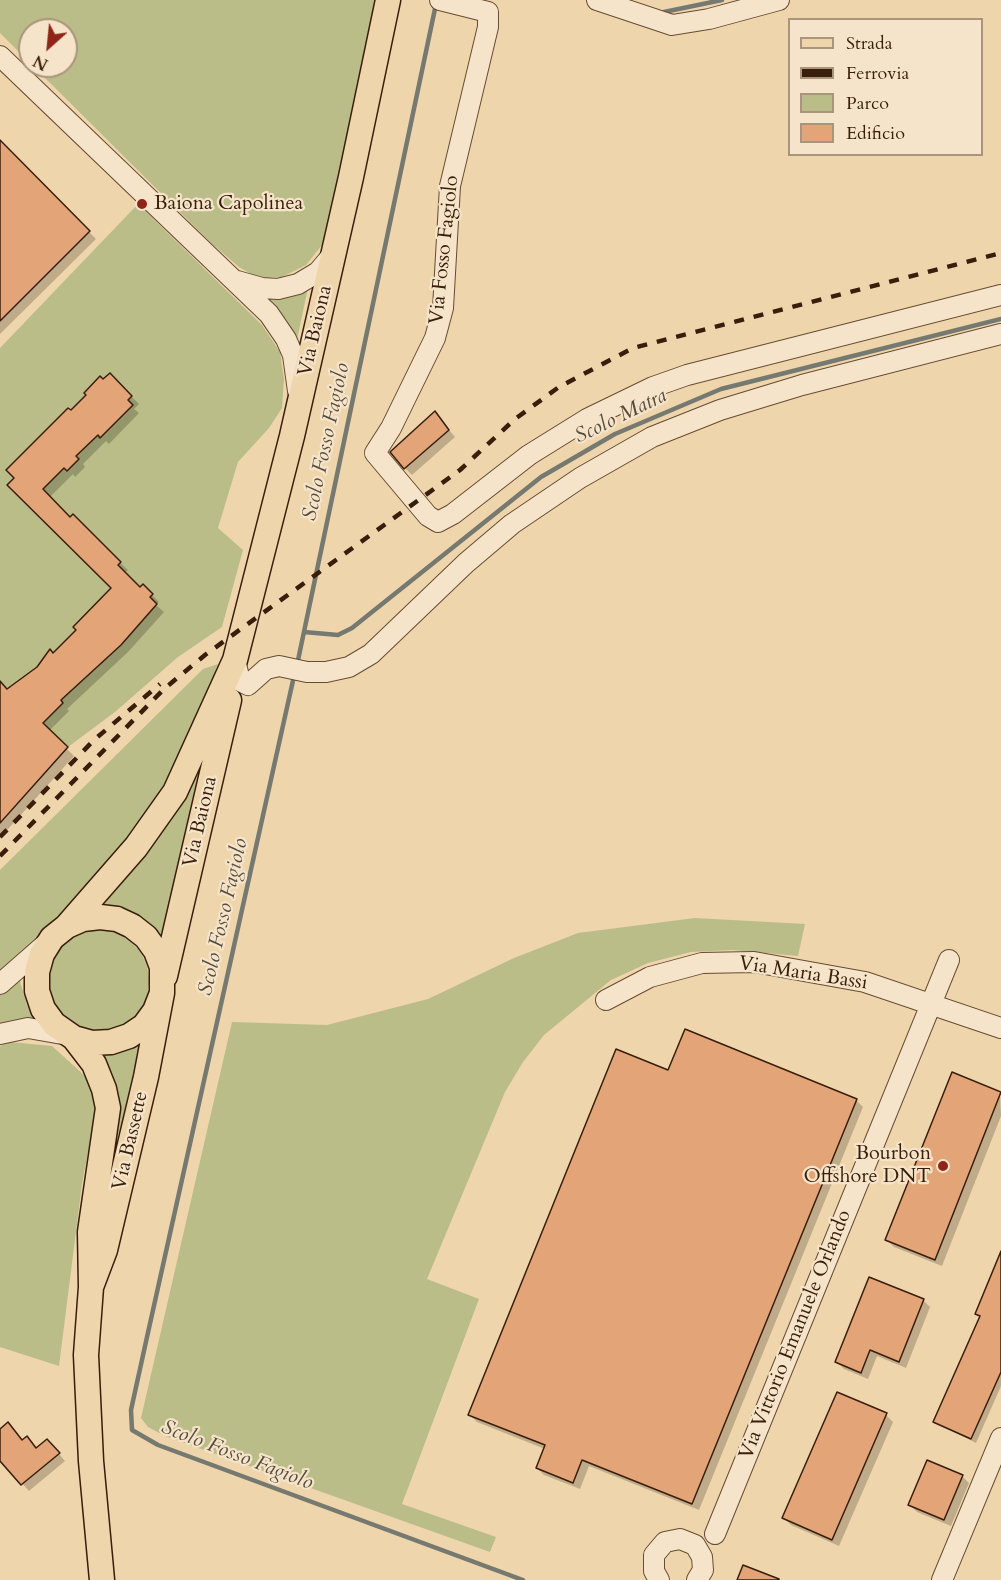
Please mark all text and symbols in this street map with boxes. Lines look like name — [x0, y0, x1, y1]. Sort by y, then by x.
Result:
north arrow — [18, 18, 78, 78]
legend — [788, 18, 983, 156]
text: Strada — [846, 31, 892, 56]
text: N — [30, 49, 52, 75]
text: Ferrovia — [846, 61, 909, 86]
text: Parco — [846, 91, 889, 116]
text: Edificio — [846, 121, 905, 146]
street label: Via Fosso Fagiolo — [425, 174, 465, 326]
place label: Baiona Capolinea — [154, 192, 303, 216]
marker: Baiona Capolinea — [135, 197, 149, 211]
street label: Via Baiona — [294, 283, 338, 379]
water label: Scolo Fosso Fagiolo — [298, 361, 356, 523]
water label: Scolo Matra — [571, 384, 671, 450]
street label: Via Baiona — [179, 774, 223, 870]
water label: Scolo Fosso Fagiolo — [194, 836, 254, 998]
street label: Via Maria Bassi — [737, 952, 869, 996]
street label: Via Bassette — [108, 1089, 154, 1193]
place label: Bourbon Offshore DNT — [804, 1142, 931, 1189]
marker: Bourbon Offshore DNT — [936, 1159, 950, 1173]
street label: Via Vittorio Emanuele Orlando — [735, 1207, 857, 1463]
water label: Scolo Fosso Fagiolo — [158, 1415, 316, 1497]

